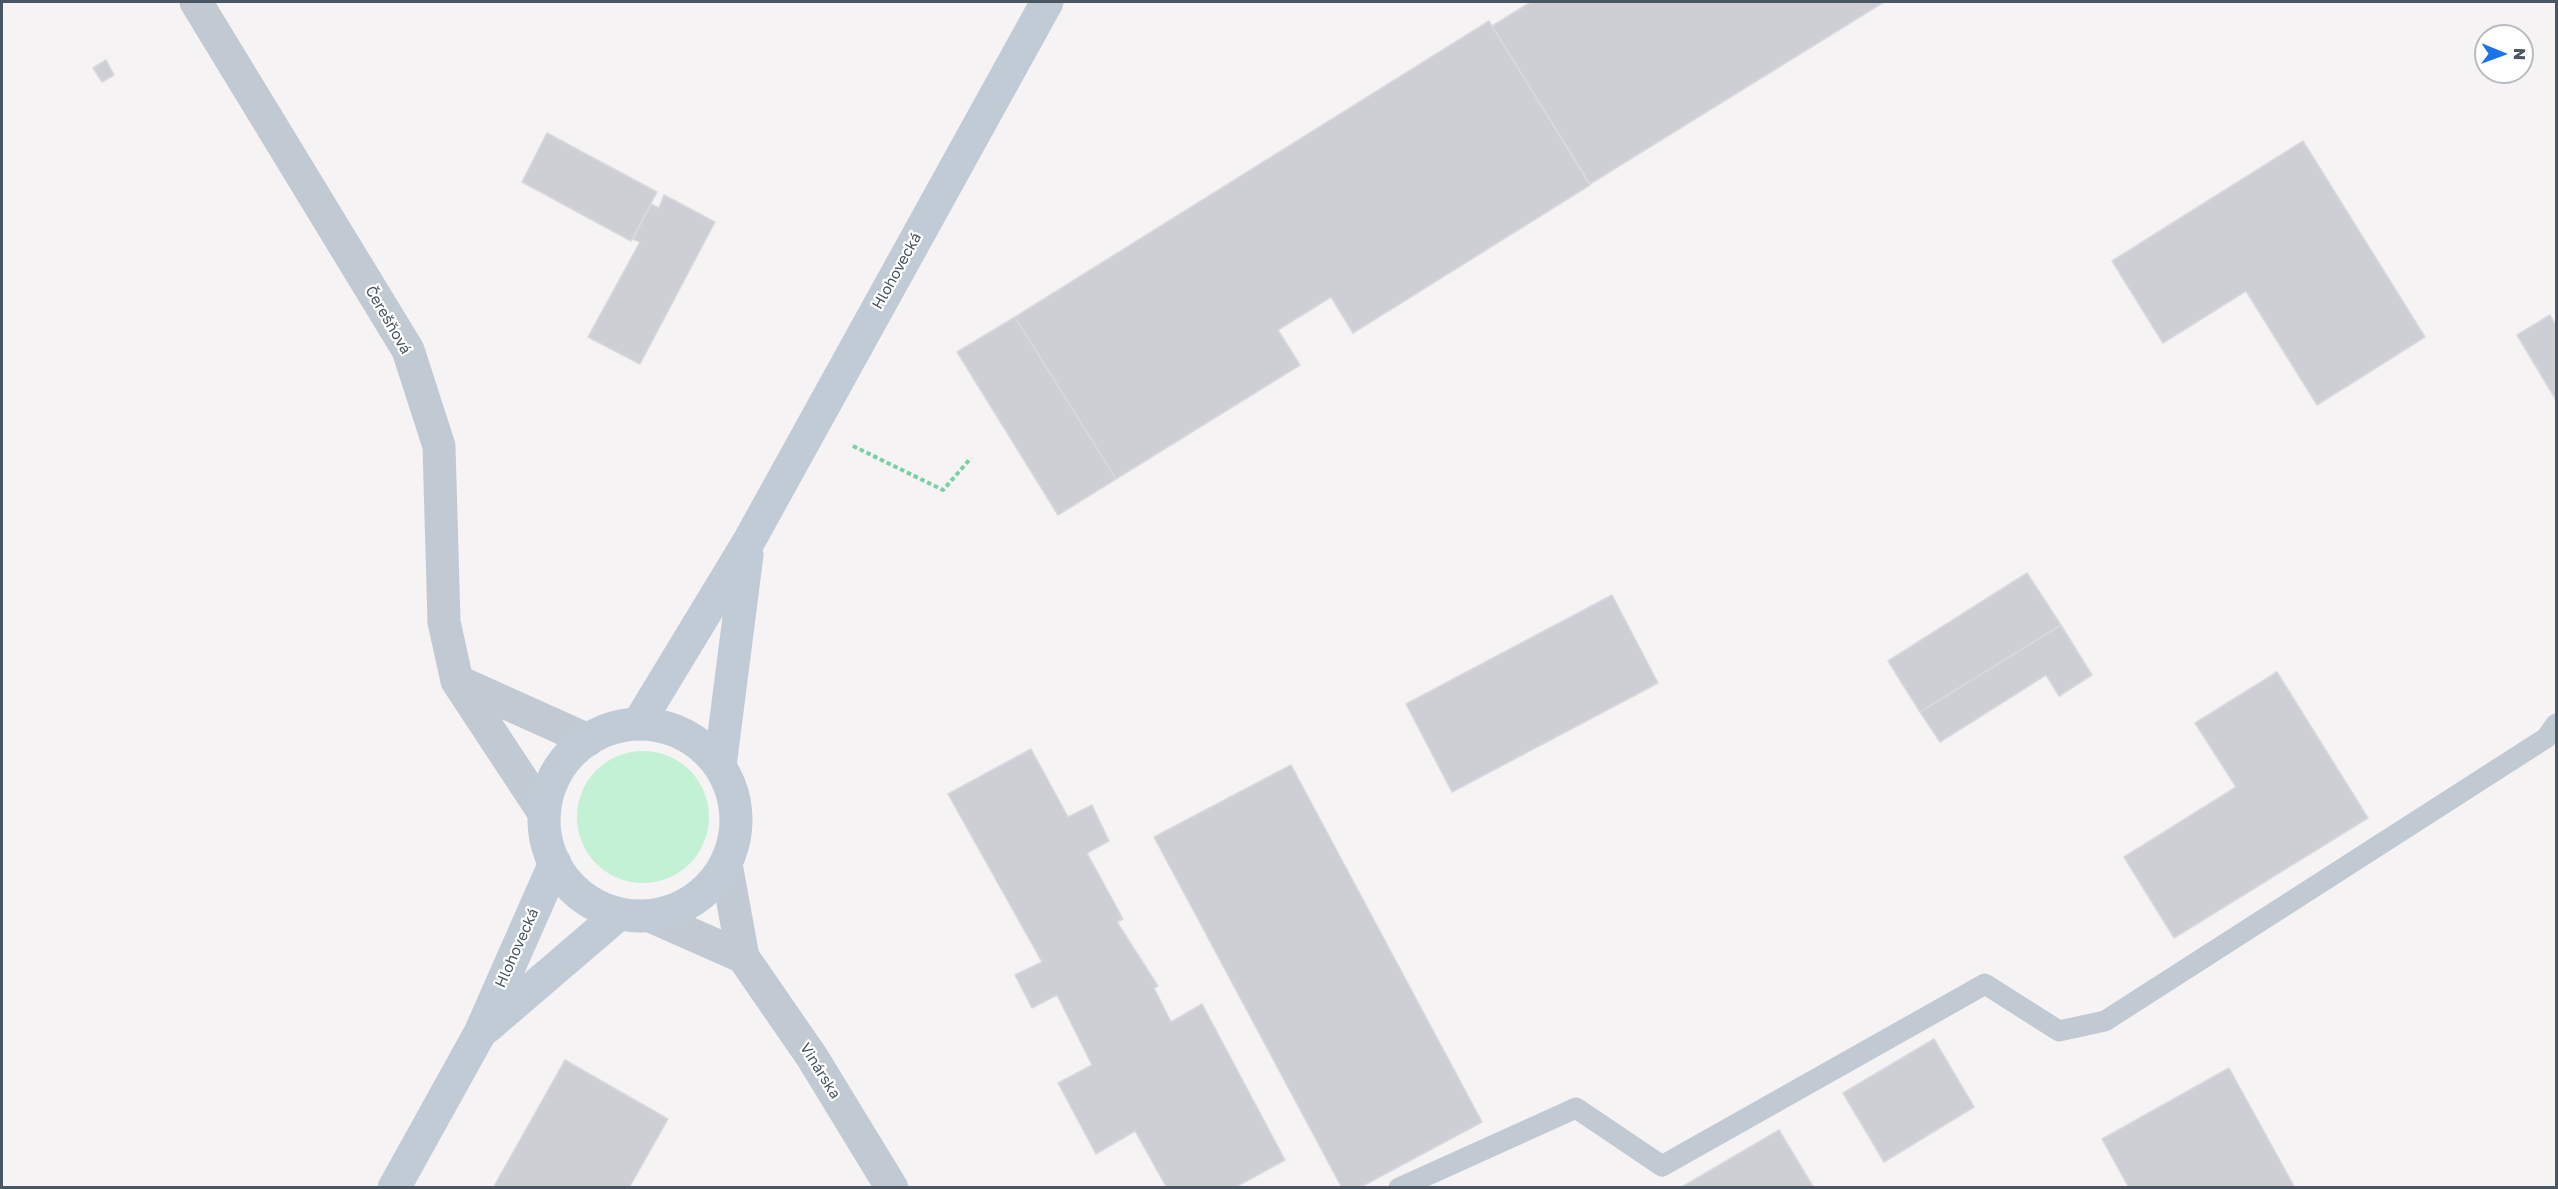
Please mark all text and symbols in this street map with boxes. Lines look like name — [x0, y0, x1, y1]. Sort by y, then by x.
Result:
north arrow — [2474, 24, 2534, 84]
text: N — [2510, 48, 2530, 61]
street label: Hlohovecká — [869, 230, 925, 312]
street label: Čerešňová — [361, 283, 415, 357]
street label: Hlohovecká — [492, 906, 542, 990]
street label: Vinárska — [796, 1040, 844, 1102]

